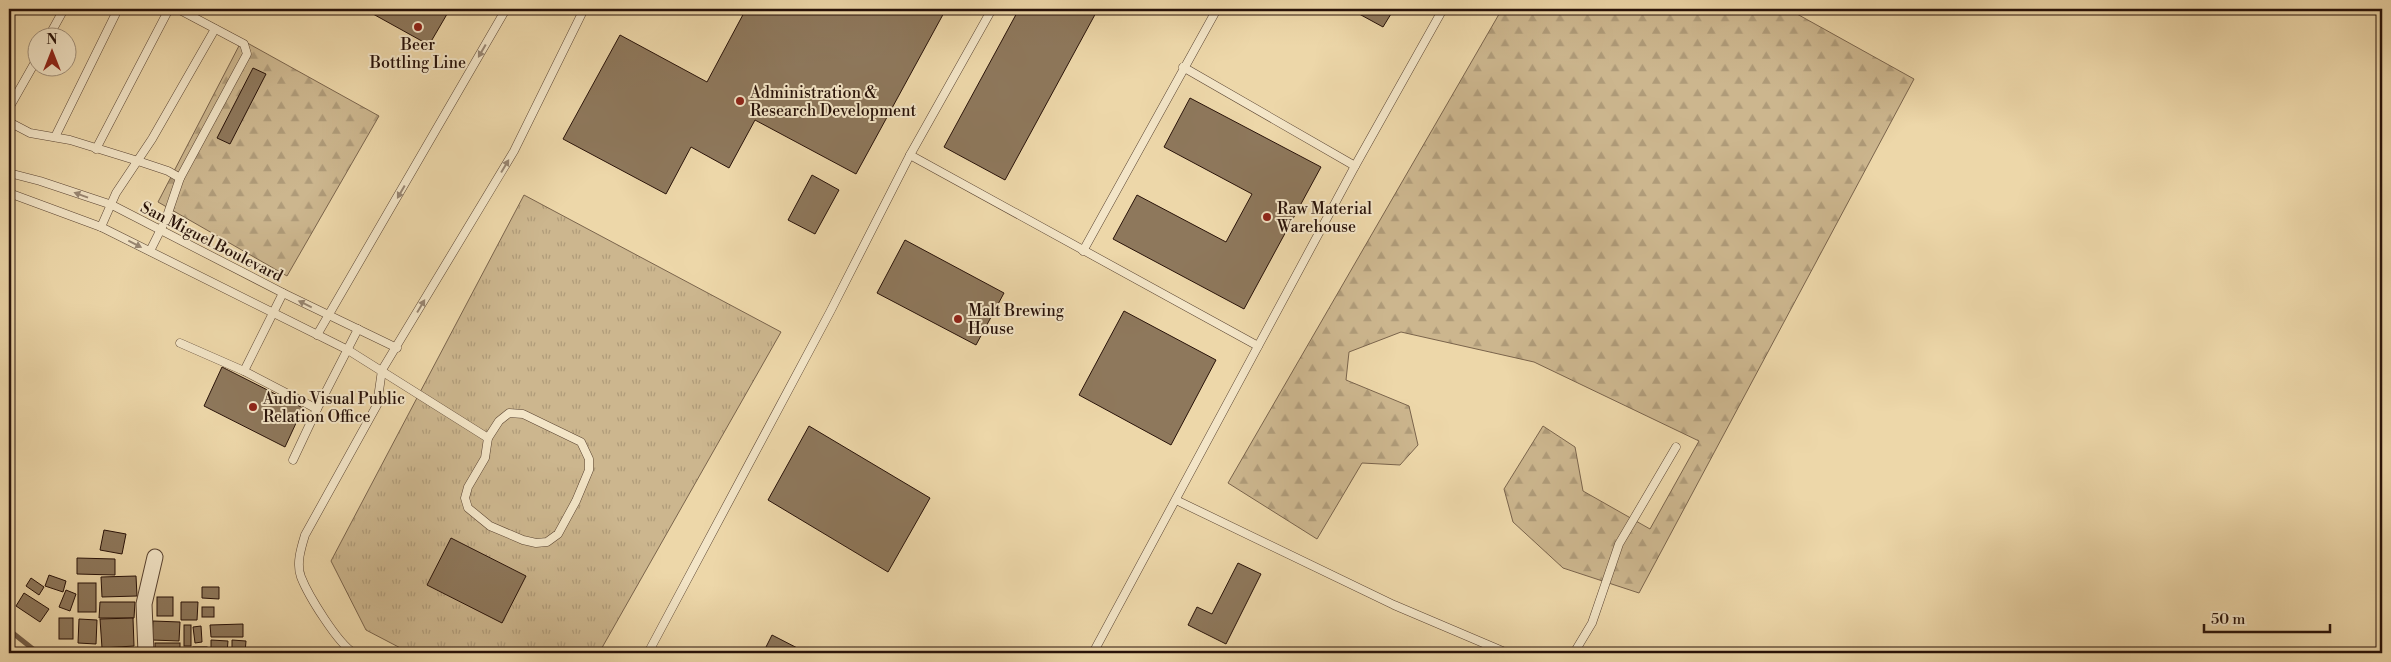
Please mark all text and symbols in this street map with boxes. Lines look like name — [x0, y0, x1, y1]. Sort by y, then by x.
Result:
marker: Beer Bottling Line — [412, 21, 424, 33]
north arrow — [28, 28, 78, 78]
text: N — [46, 31, 58, 49]
place label: Beer Bottling Line — [369, 35, 466, 73]
one-way arrow — [478, 45, 487, 58]
place label: Administration & Research Development — [749, 83, 917, 121]
marker: Administration & Research Development — [734, 95, 746, 107]
one-way arrow — [500, 160, 509, 173]
one-way arrow — [396, 185, 405, 198]
one-way arrow — [73, 191, 88, 198]
street label: San Miguel Boulevard — [137, 197, 286, 286]
place label: Raw Material Warehouse — [1276, 199, 1372, 237]
marker: Raw Material Warehouse — [1261, 211, 1273, 223]
one-way arrow — [128, 240, 142, 248]
one-way arrow — [417, 299, 426, 312]
one-way arrow — [298, 300, 312, 308]
place label: Malt Brewing House — [968, 301, 1065, 339]
marker: Malt Brewing House — [952, 313, 964, 325]
place label: Audio Visual Public Relation Office — [262, 389, 405, 427]
marker: Audio Visual Public Relation Office — [247, 401, 259, 413]
scale bar — [2204, 602, 2330, 634]
text: 50 m — [2211, 610, 2245, 629]

